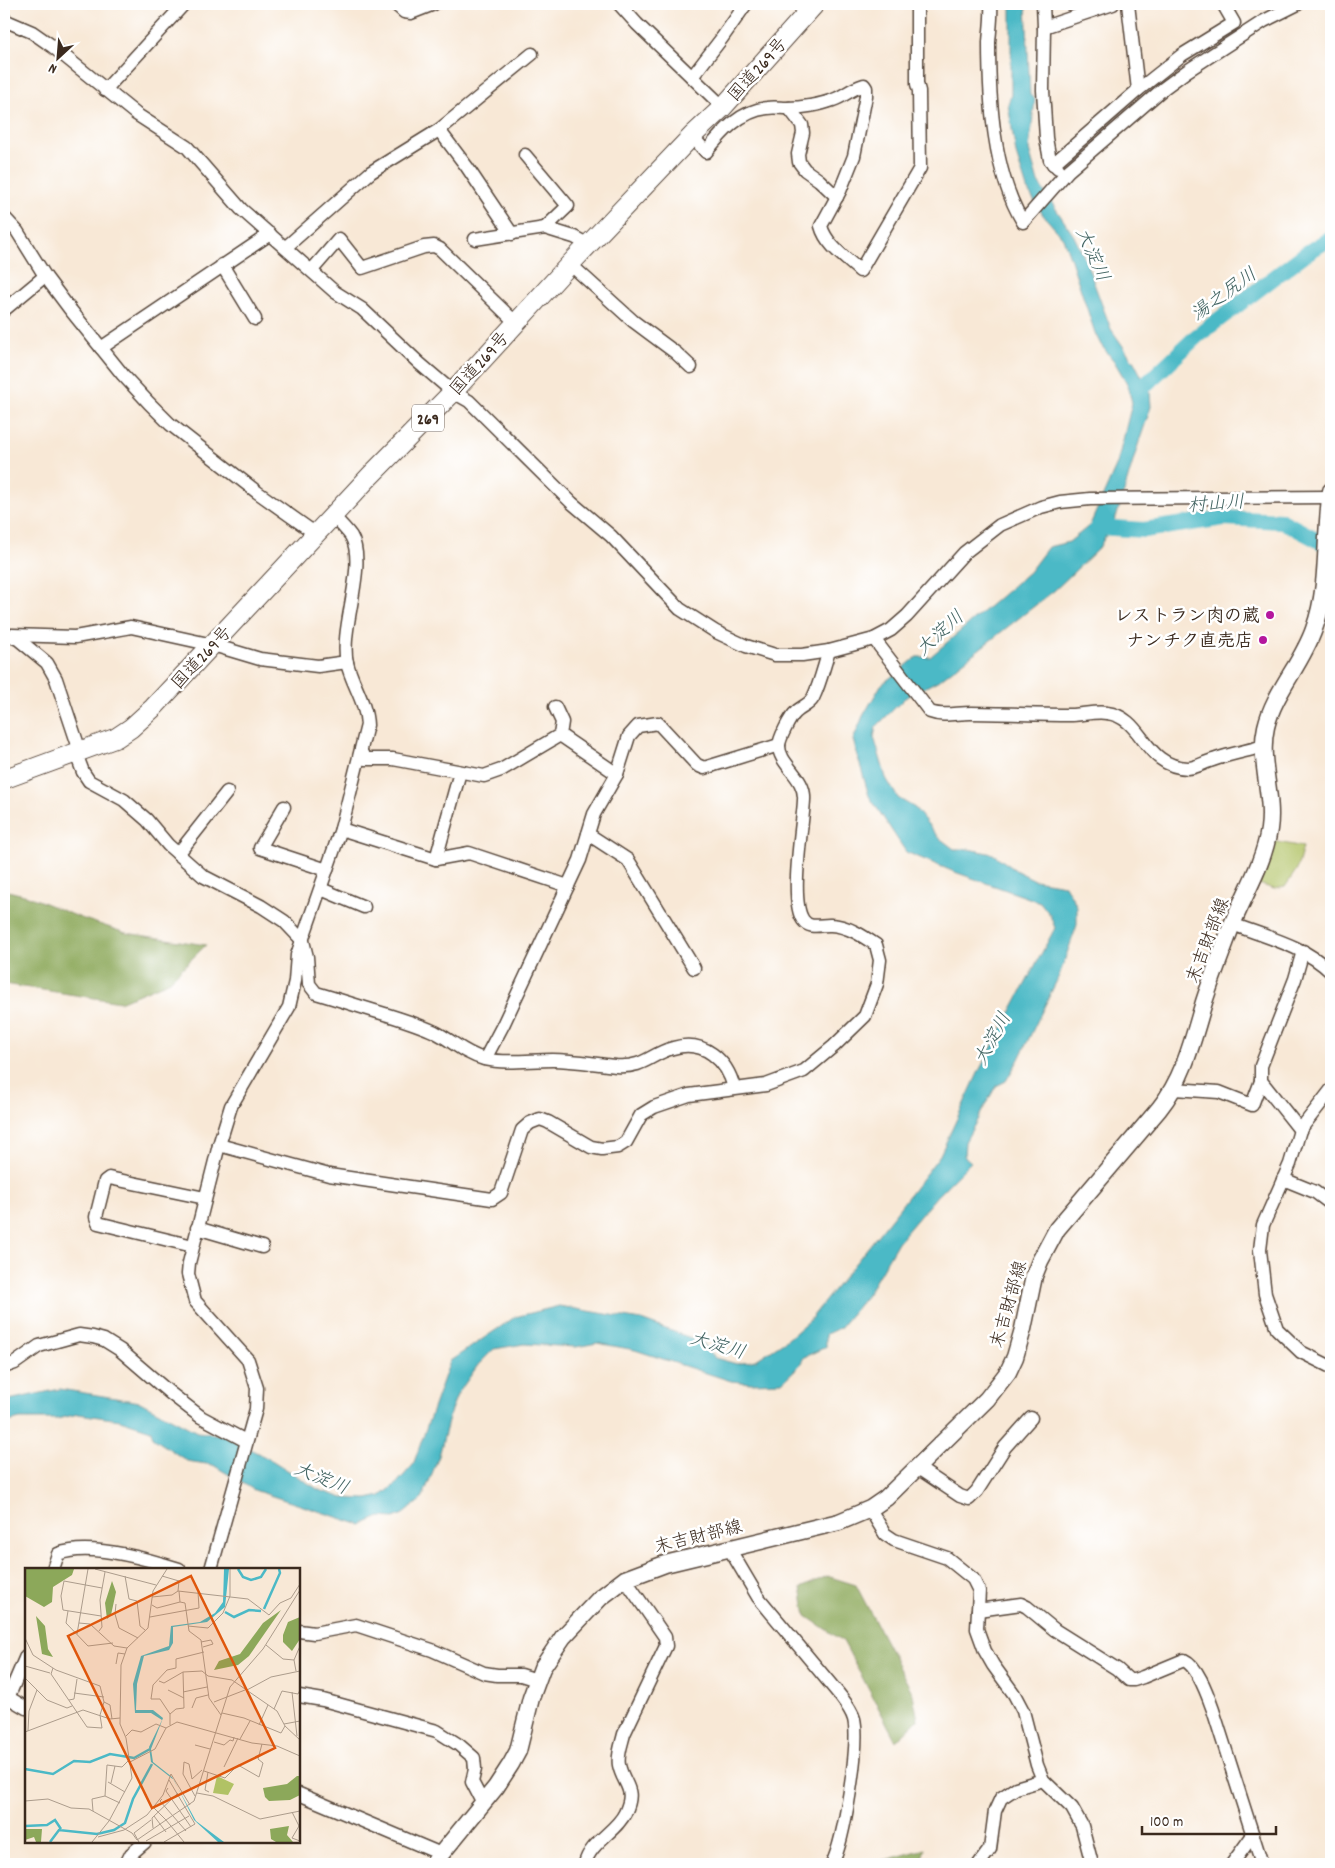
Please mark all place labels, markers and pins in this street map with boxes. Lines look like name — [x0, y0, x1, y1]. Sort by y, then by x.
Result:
place label: レストラン肉の蔵 — [1115, 605, 1260, 630]
marker: レストラン肉の蔵 — [1264, 609, 1276, 621]
place label: ナンチク直売店 — [1126, 630, 1253, 655]
marker: ナンチク直売店 — [1257, 634, 1269, 646]

